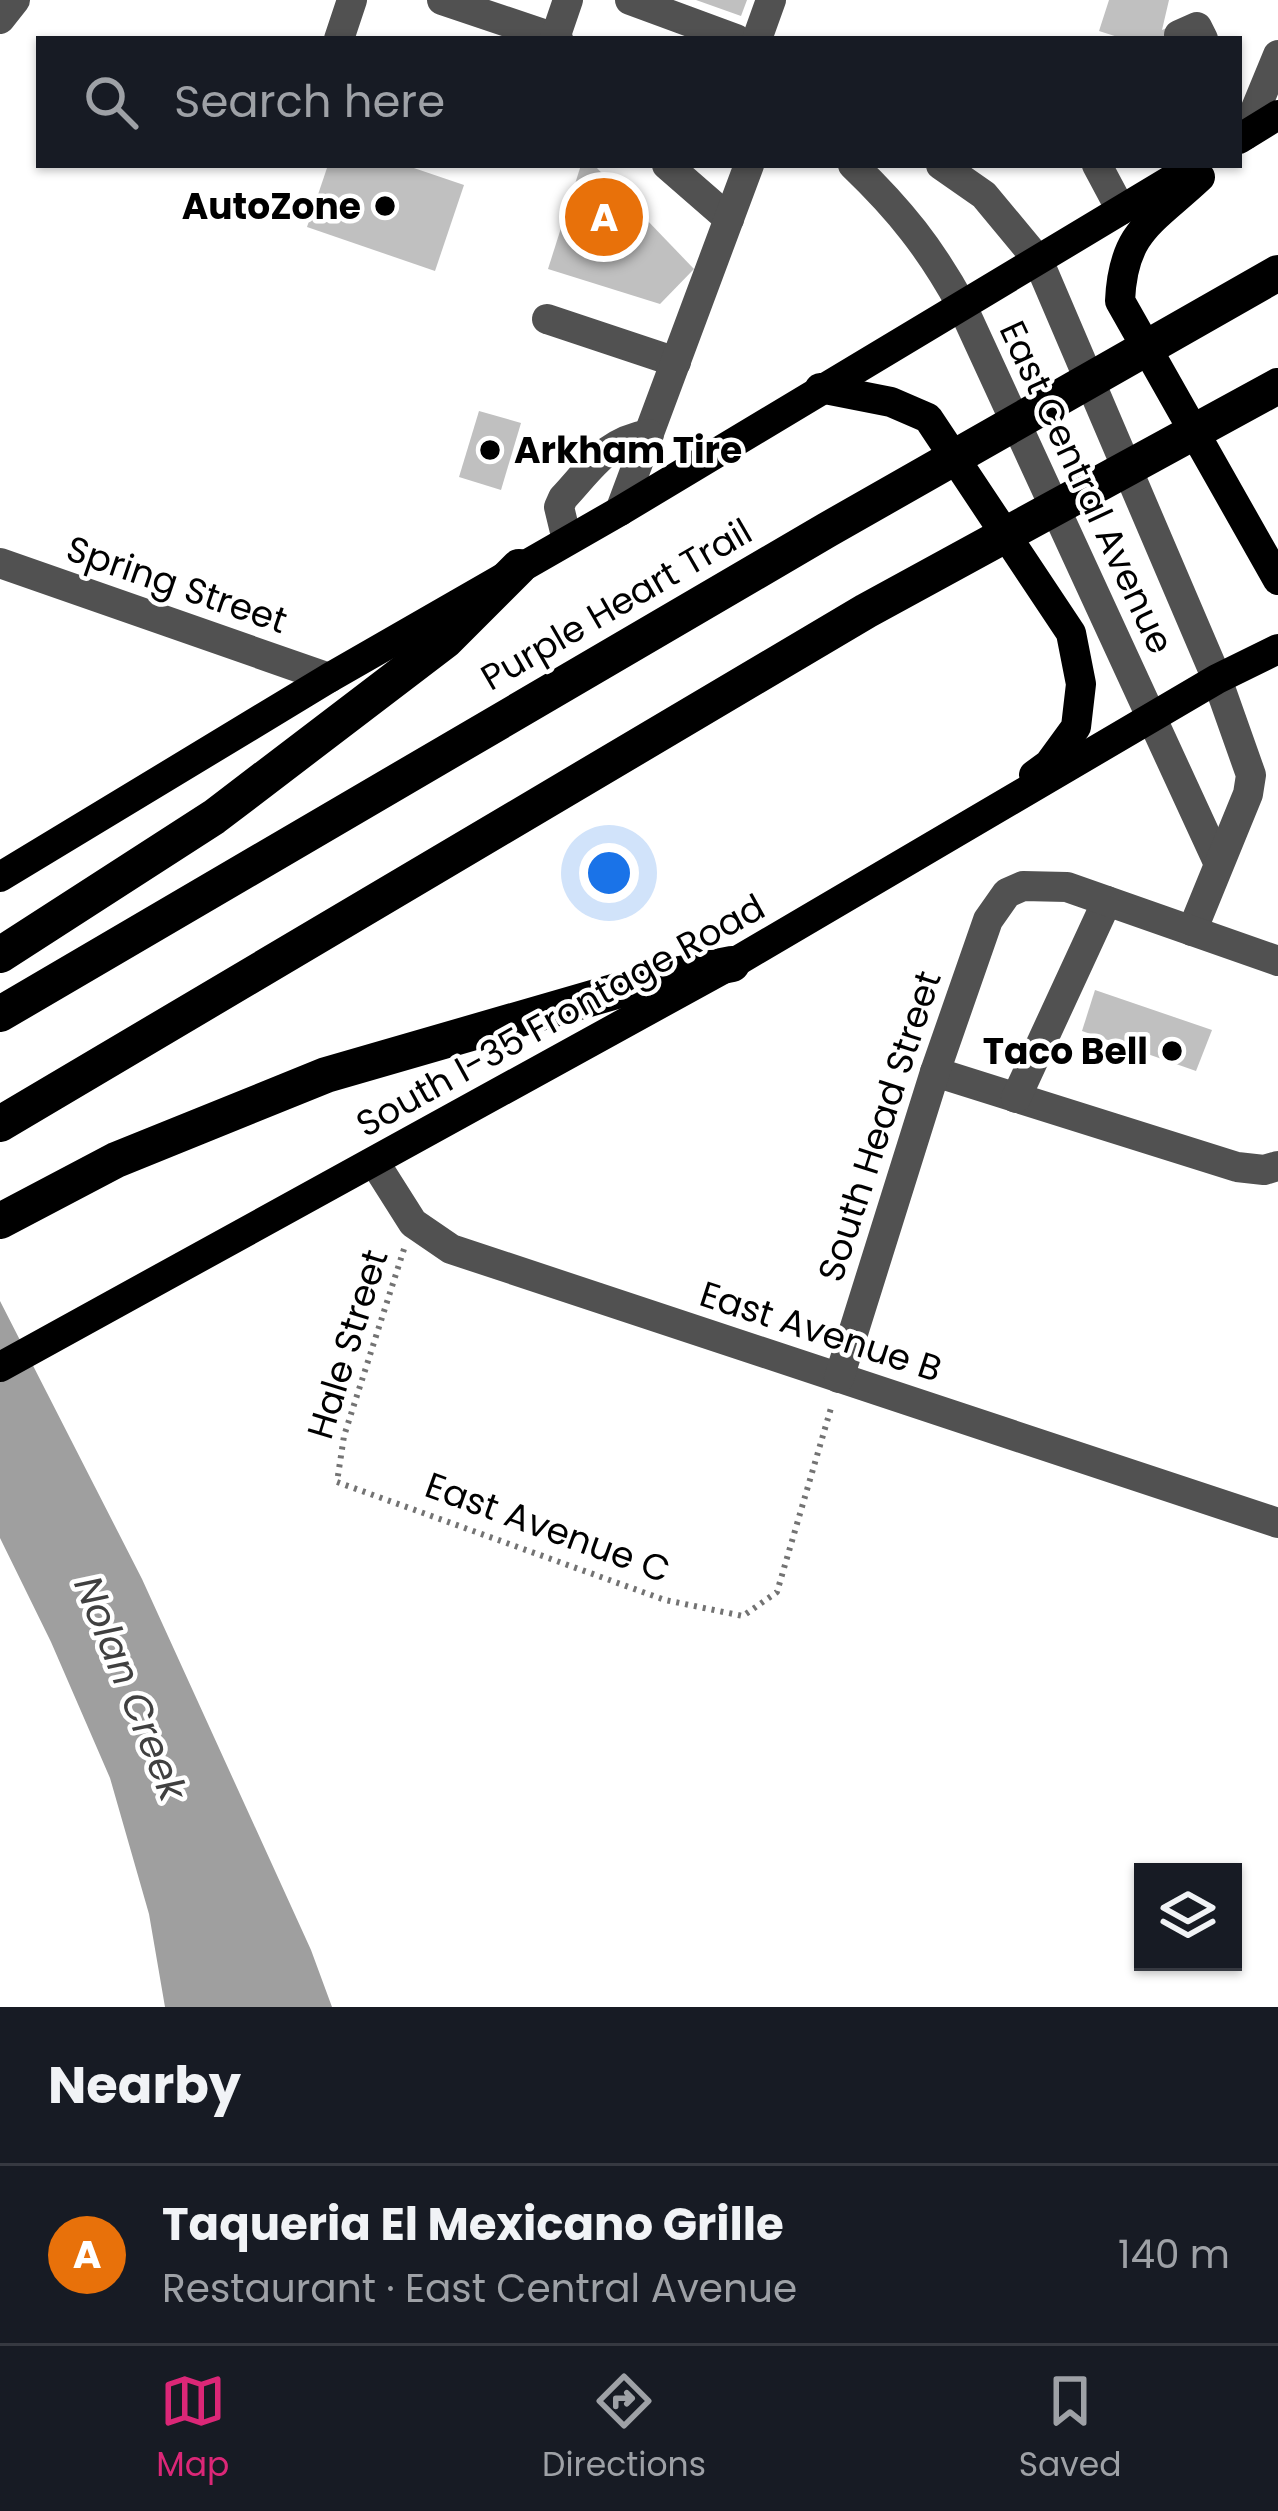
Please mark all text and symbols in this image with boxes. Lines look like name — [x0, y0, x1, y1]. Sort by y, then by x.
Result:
search box — [36, 36, 1242, 168]
icon: search — [78, 69, 144, 135]
text: Search here — [174, 70, 445, 133]
pin: A — [565, 172, 643, 262]
place label: AutoZone — [182, 181, 361, 232]
marker: AutoZone — [372, 193, 398, 219]
street label: East Central Avenue — [987, 312, 1186, 662]
place label: Arkham Tire — [514, 425, 742, 476]
marker: Arkham Tire — [477, 437, 503, 463]
street label: Purple Heart Trail — [471, 506, 761, 703]
street label: Spring Street — [60, 523, 294, 646]
your location — [579, 843, 639, 903]
street label: South I-35 Frontage Road — [347, 882, 774, 1149]
street label: South Head Street — [805, 964, 954, 1288]
place label: Taco Bell — [983, 1026, 1148, 1077]
marker: Taco Bell — [1159, 1038, 1185, 1064]
street label: Hale Street — [295, 1243, 400, 1445]
street label: East Avenue B — [694, 1268, 948, 1395]
street label: East Avenue C — [418, 1460, 677, 1595]
water label: Nolan Creek — [60, 1568, 201, 1811]
map controls — [1134, 1863, 1242, 1971]
button: layers — [1134, 1863, 1242, 1971]
text: Nearby — [48, 2049, 241, 2121]
text: Taqueria El Mexicano Grille — [162, 2193, 784, 2256]
text: A — [73, 2227, 101, 2282]
text: 140 m — [1118, 2227, 1230, 2282]
text: Restaurant · East Central Avenue — [162, 2261, 797, 2316]
tab: Map — [156, 2368, 229, 2490]
tab: Directions — [542, 2368, 706, 2490]
tab: Saved — [1019, 2368, 1122, 2490]

